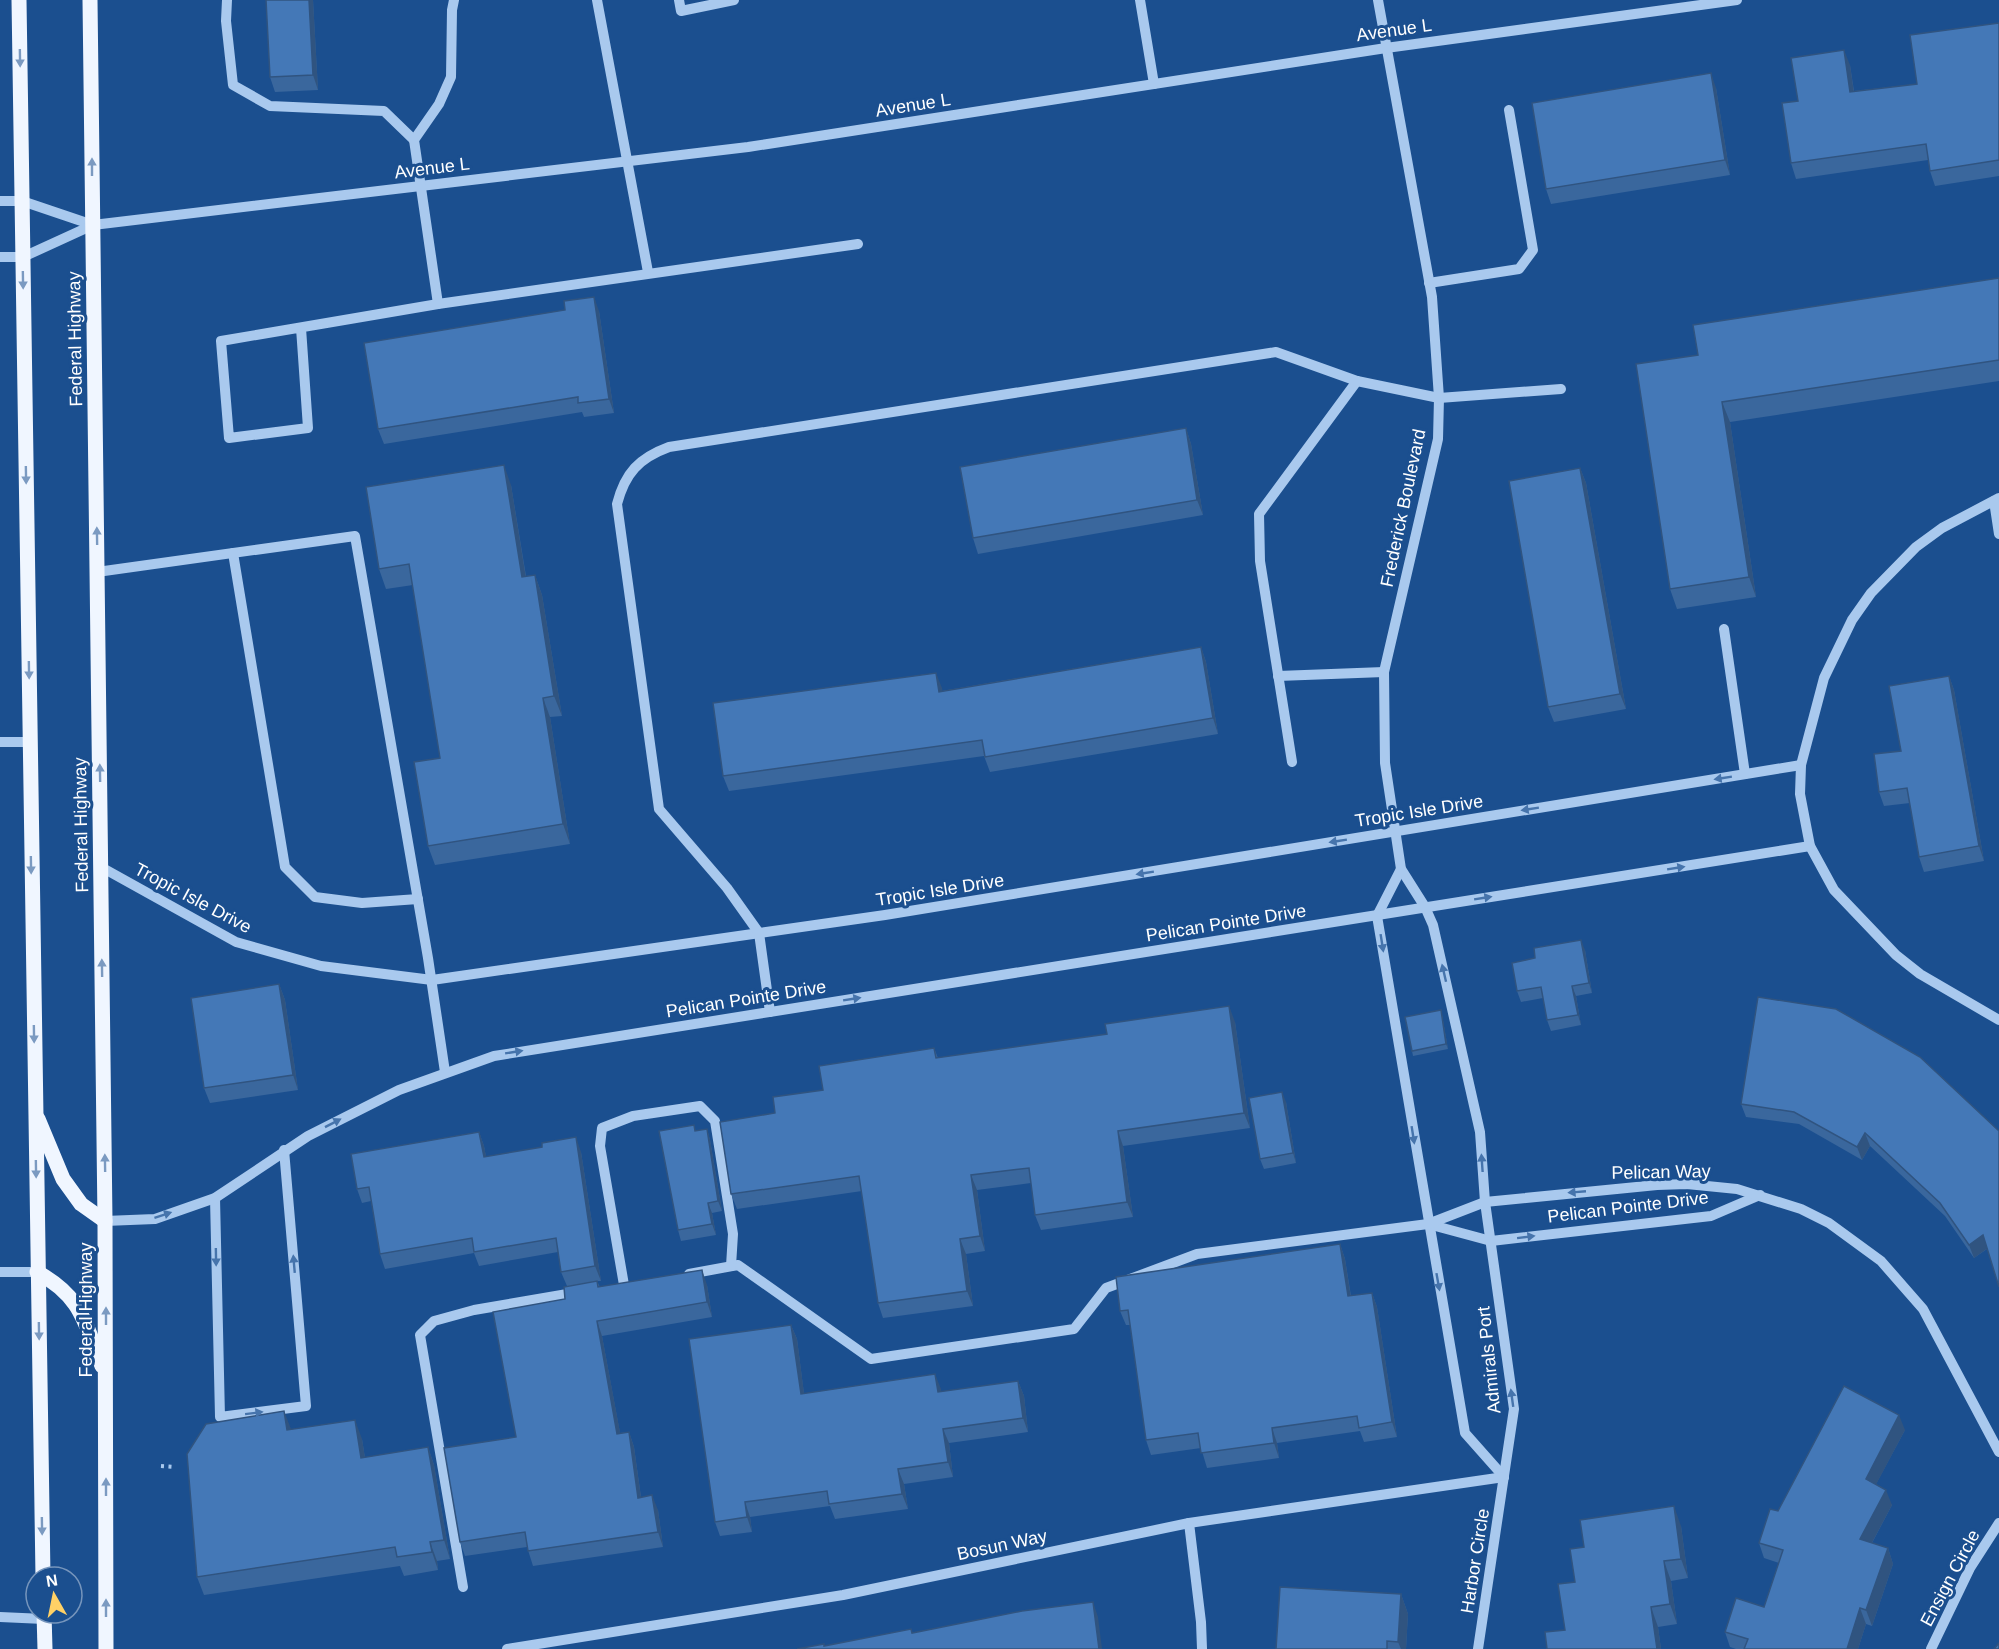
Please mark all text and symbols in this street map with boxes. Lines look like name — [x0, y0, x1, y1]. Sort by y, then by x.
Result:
street label: Avenue L — [1355, 15, 1433, 45]
one-way arrow — [15, 49, 24, 68]
street label: Avenue L — [874, 89, 952, 121]
street label: Avenue L — [393, 153, 471, 183]
one-way arrow — [87, 157, 97, 176]
one-way arrow — [18, 271, 28, 290]
street label: Federal Highway — [64, 271, 86, 407]
street label: Frederick Boulevard — [1376, 427, 1430, 589]
one-way arrow — [21, 466, 31, 485]
one-way arrow — [92, 526, 102, 545]
one-way arrow — [24, 661, 33, 680]
street label: Federal Highway — [70, 757, 92, 893]
one-way arrow — [95, 763, 105, 782]
one-way arrow — [1713, 773, 1732, 782]
street label: Tropic Isle Drive — [1354, 791, 1484, 831]
one-way arrow — [1521, 805, 1540, 814]
one-way arrow — [1328, 837, 1347, 846]
one-way arrow — [26, 856, 36, 875]
street label: Tropic Isle Drive — [131, 859, 255, 937]
one-way arrow — [1666, 863, 1685, 872]
one-way arrow — [1136, 868, 1155, 877]
street label: Tropic Isle Drive — [875, 870, 1005, 910]
one-way arrow — [1474, 893, 1493, 902]
street label: Pelican Pointe Drive — [1144, 900, 1308, 946]
one-way arrow — [1378, 933, 1387, 952]
one-way arrow — [97, 958, 107, 977]
one-way arrow — [1439, 963, 1448, 982]
street label: Pelican Pointe Drive — [664, 976, 828, 1022]
one-way arrow — [843, 994, 862, 1003]
one-way arrow — [29, 1024, 38, 1043]
one-way arrow — [505, 1048, 524, 1057]
one-way arrow — [325, 1118, 342, 1128]
one-way arrow — [1409, 1126, 1418, 1145]
one-way arrow — [100, 1153, 110, 1172]
one-way arrow — [1477, 1154, 1487, 1173]
one-way arrow — [31, 1159, 40, 1178]
street label: Pelican Way — [1611, 1161, 1711, 1183]
street label: Pelican Pointe Drive — [1546, 1187, 1710, 1227]
one-way arrow — [1567, 1188, 1586, 1197]
one-way arrow — [154, 1210, 172, 1220]
one-way arrow — [1517, 1232, 1536, 1241]
street label: Federal Highway — [76, 1242, 96, 1378]
one-way arrow — [211, 1247, 221, 1266]
one-way arrow — [289, 1254, 298, 1273]
one-way arrow — [1434, 1272, 1443, 1291]
street label: Admirals Port — [1473, 1305, 1505, 1415]
one-way arrow — [101, 1306, 111, 1325]
one-way arrow — [34, 1321, 43, 1340]
one-way arrow — [1508, 1389, 1517, 1408]
one-way arrow — [245, 1408, 264, 1418]
one-way arrow — [101, 1477, 111, 1496]
street label: Harbor Circle — [1457, 1507, 1493, 1615]
one-way arrow — [38, 1516, 47, 1535]
street label: Bosun Way — [955, 1526, 1049, 1564]
street label: Ensign Circle — [1916, 1526, 1984, 1630]
north arrow — [24, 1565, 84, 1625]
text: N — [45, 1571, 59, 1590]
one-way arrow — [101, 1598, 111, 1617]

